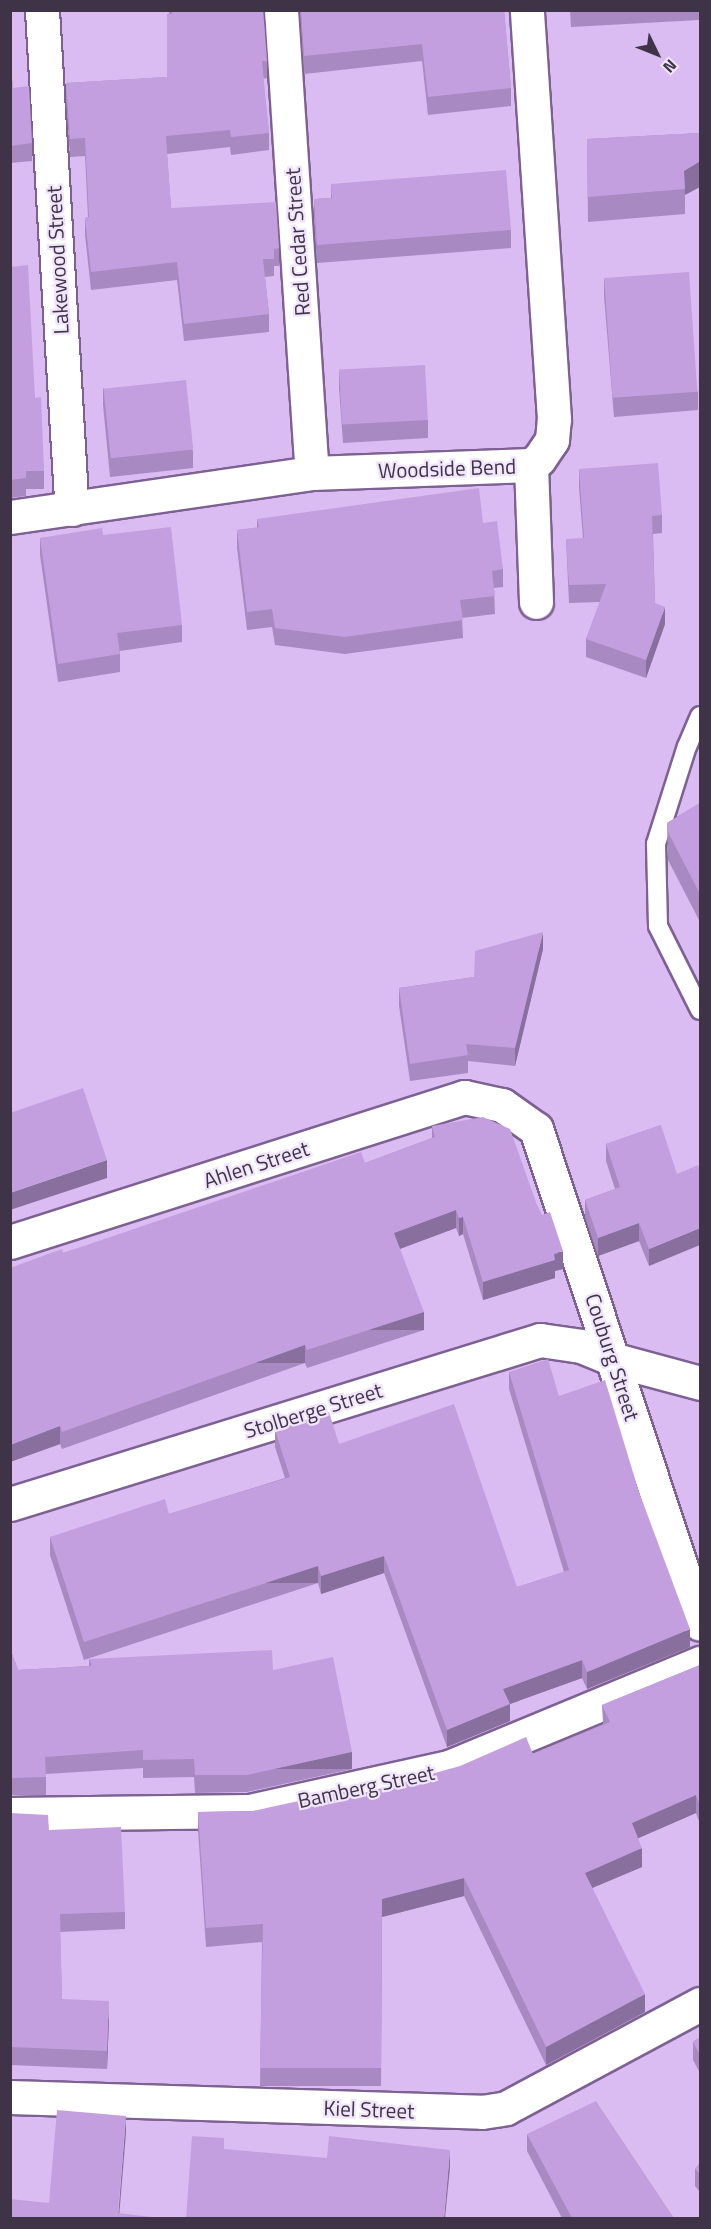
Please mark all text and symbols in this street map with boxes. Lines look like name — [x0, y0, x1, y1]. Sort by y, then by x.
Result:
north arrow — [627, 24, 687, 84]
text: N — [658, 54, 683, 79]
street label: Red Cedar Street — [279, 167, 315, 317]
street label: Lakewood Street — [41, 185, 73, 335]
street label: Woodside Bend — [378, 453, 516, 483]
street label: Ahlen Street — [200, 1135, 312, 1193]
street label: Couburg Street — [581, 1290, 645, 1424]
street label: Stolberge Street — [241, 1377, 385, 1443]
street label: Bamberg Street — [295, 1759, 437, 1813]
street label: Kiel Street — [323, 2095, 415, 2123]

